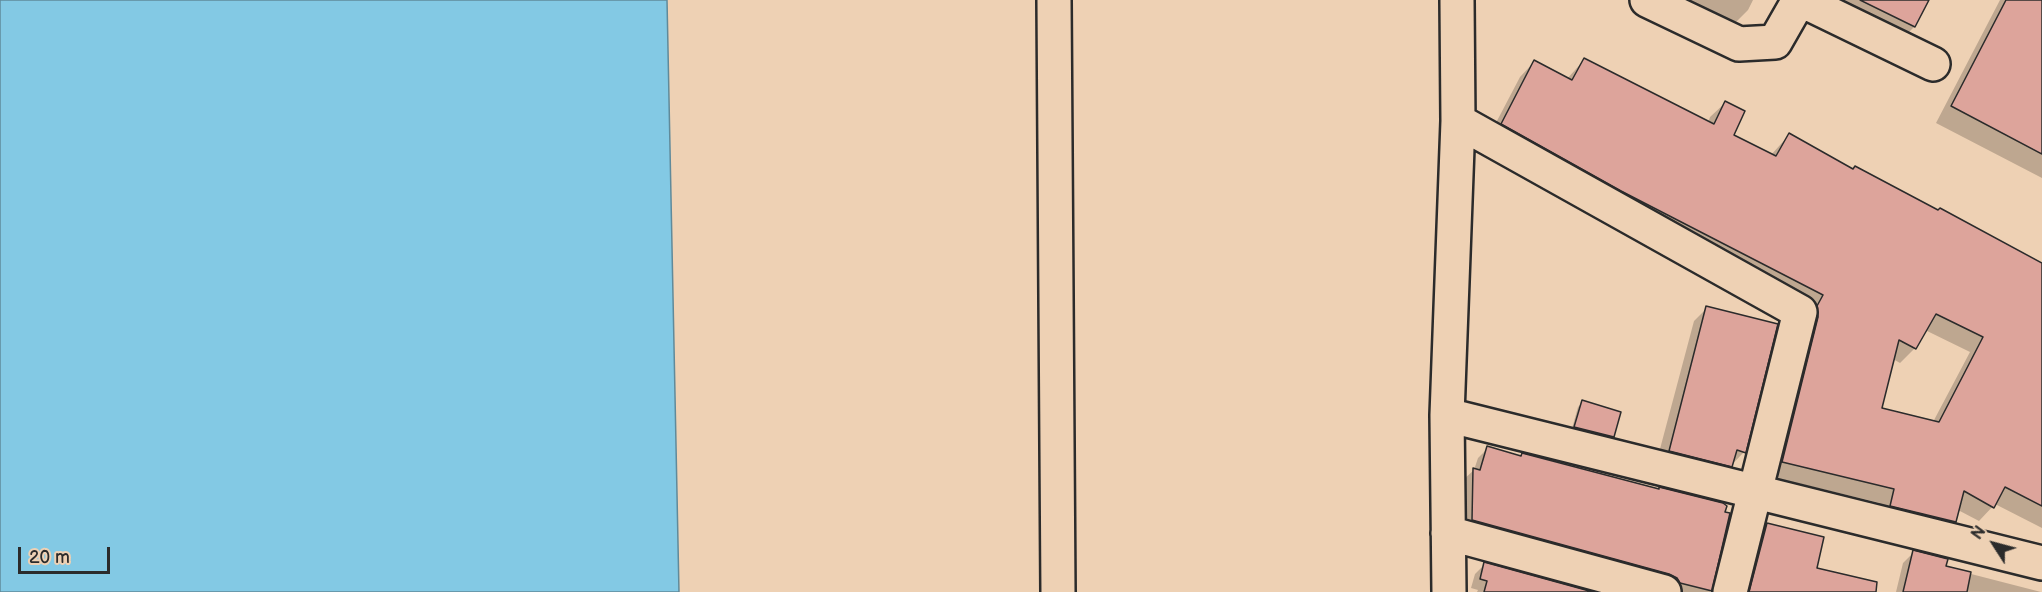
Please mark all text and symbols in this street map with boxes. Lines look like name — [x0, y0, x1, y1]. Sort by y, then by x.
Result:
north arrow — [1964, 514, 2024, 574]
text: N — [1968, 523, 1990, 544]
scale bar — [21, 535, 112, 573]
text: 20 m — [29, 547, 70, 568]

